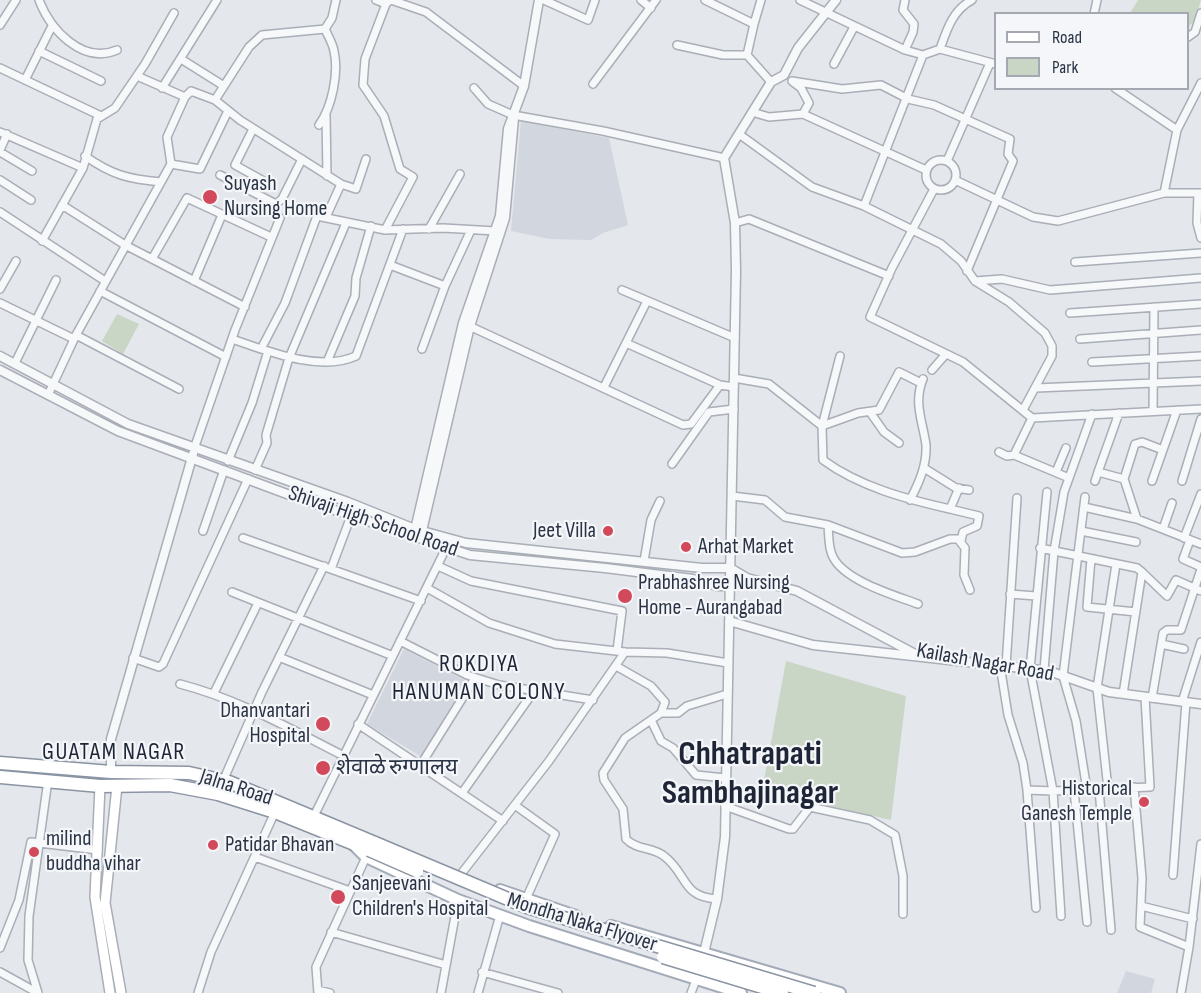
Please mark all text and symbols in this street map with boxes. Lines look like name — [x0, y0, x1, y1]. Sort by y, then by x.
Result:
legend — [994, 12, 1189, 90]
text: Road — [1052, 27, 1082, 48]
text: Park — [1052, 57, 1078, 78]
place label: Suyash Nursing Home — [224, 171, 327, 222]
marker: Suyash Nursing Home — [201, 188, 219, 206]
street label: Shivaji High School Road — [284, 481, 462, 563]
place label: Jeet Villa — [533, 518, 596, 544]
marker: Jeet Villa — [601, 524, 615, 538]
place label: Arhat Market — [698, 534, 794, 560]
marker: Arhat Market — [679, 540, 693, 554]
place label: Prabhashree Nursing Home - Aurangabad — [638, 570, 790, 622]
marker: Prabhashree Nursing Home - Aurangabad — [616, 587, 634, 605]
street label: Kailash Nagar Road — [914, 638, 1056, 688]
district label: ROKDIYA HANUMAN COLONY — [392, 651, 566, 707]
place label: Dhanvantari Hospital — [220, 698, 310, 750]
marker: Dhanvantari Hospital — [314, 715, 332, 733]
district label: Chhatrapati Sambhajinagar — [662, 735, 838, 814]
district label: GUATAM NAGAR — [42, 739, 186, 767]
place label: शेवाळे रुग्णालय — [336, 755, 458, 781]
marker: शेवाळे रुग्णालय — [314, 759, 332, 777]
street label: Jalna Road — [196, 764, 276, 812]
place label: Historical Ganesh Temple — [1021, 776, 1132, 828]
marker: Historical Ganesh Temple — [1137, 795, 1151, 809]
place label: milind buddha vihar — [46, 826, 141, 878]
place label: Patidar Bhavan — [225, 832, 334, 858]
marker: Patidar Bhavan — [206, 838, 220, 852]
marker: milind buddha vihar — [27, 845, 41, 859]
place label: Sanjeevani Children's Hospital — [352, 871, 488, 922]
marker: Sanjeevani Children's Hospital — [329, 888, 347, 906]
street label: Mondha Naka Flyover — [504, 888, 660, 958]

